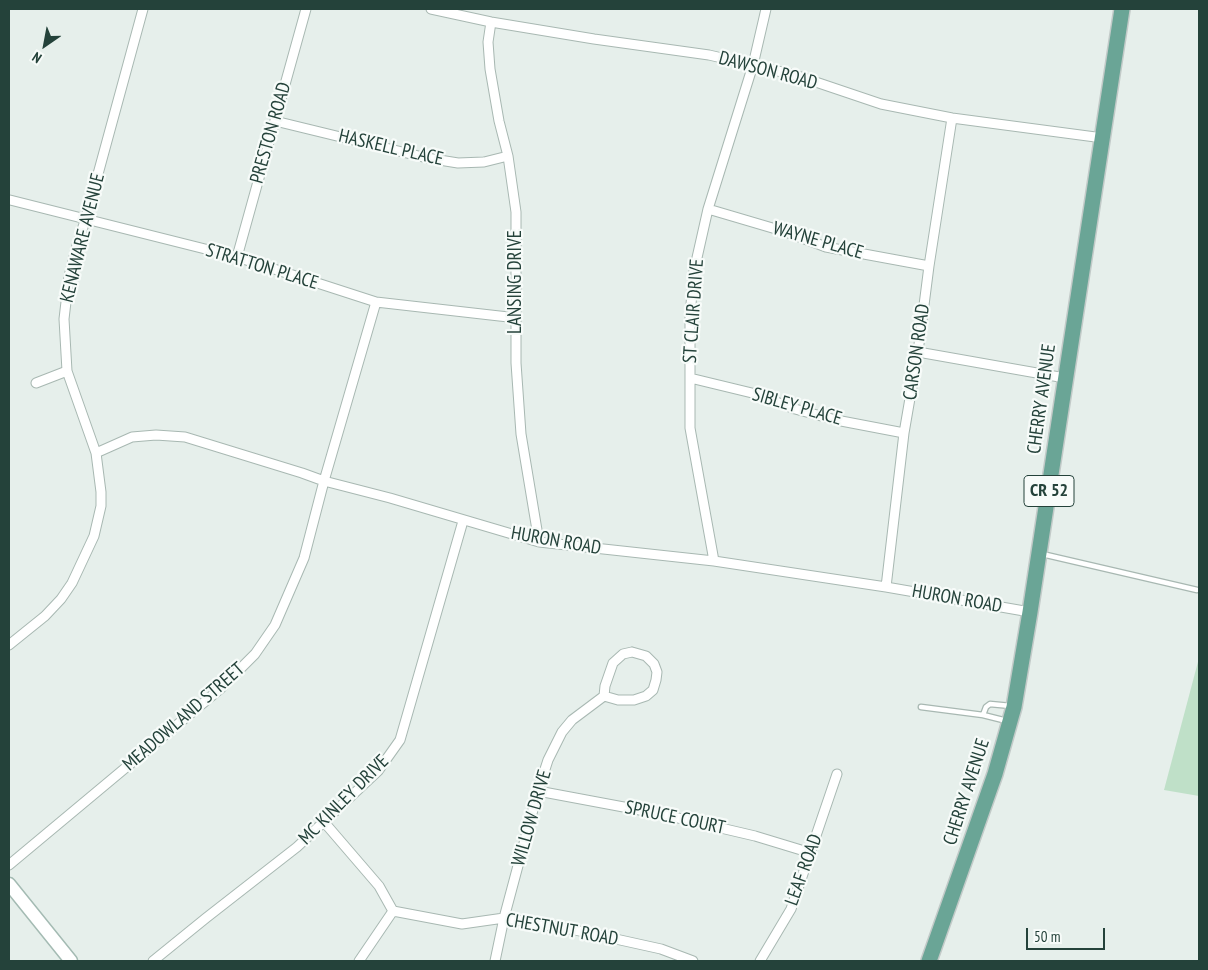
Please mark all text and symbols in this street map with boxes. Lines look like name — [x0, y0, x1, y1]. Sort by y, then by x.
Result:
north arrow — [20, 20, 70, 70]
street label: DAWSON ROAD — [716, 47, 820, 95]
text: N — [29, 48, 45, 67]
street label: PRESTON ROAD — [246, 80, 296, 186]
street label: HASKELL PLACE — [336, 125, 446, 171]
street label: KENAWARE AVENUE — [56, 171, 110, 305]
street label: WAYNE PLACE — [770, 217, 866, 265]
street label: LANSING DRIVE — [505, 230, 527, 334]
street label: STRATTON PLACE — [203, 239, 321, 295]
street label: ST CLAIR DRIVE — [679, 258, 709, 364]
street label: CARSON ROAD — [899, 303, 935, 401]
street label: CHERRY AVENUE — [1023, 343, 1061, 455]
street label: SIBLEY PLACE — [750, 383, 844, 431]
road number: CR 52 — [1024, 476, 1074, 506]
street label: HURON ROAD — [509, 522, 603, 560]
street label: HURON ROAD — [910, 580, 1004, 618]
street label: MEADOWLAND STREET — [118, 658, 250, 776]
street label: CHERRY AVENUE — [939, 736, 995, 848]
street label: MC KINLEY DRIVE — [294, 750, 394, 850]
street label: WILLOW DRIVE — [507, 767, 557, 869]
street label: SPRUCE COURT — [623, 796, 727, 840]
street label: LEAF ROAD — [781, 831, 827, 909]
street label: CHESTNUT ROAD — [504, 909, 620, 951]
scale bar — [1028, 918, 1107, 950]
text: 50 m — [1034, 927, 1060, 946]

